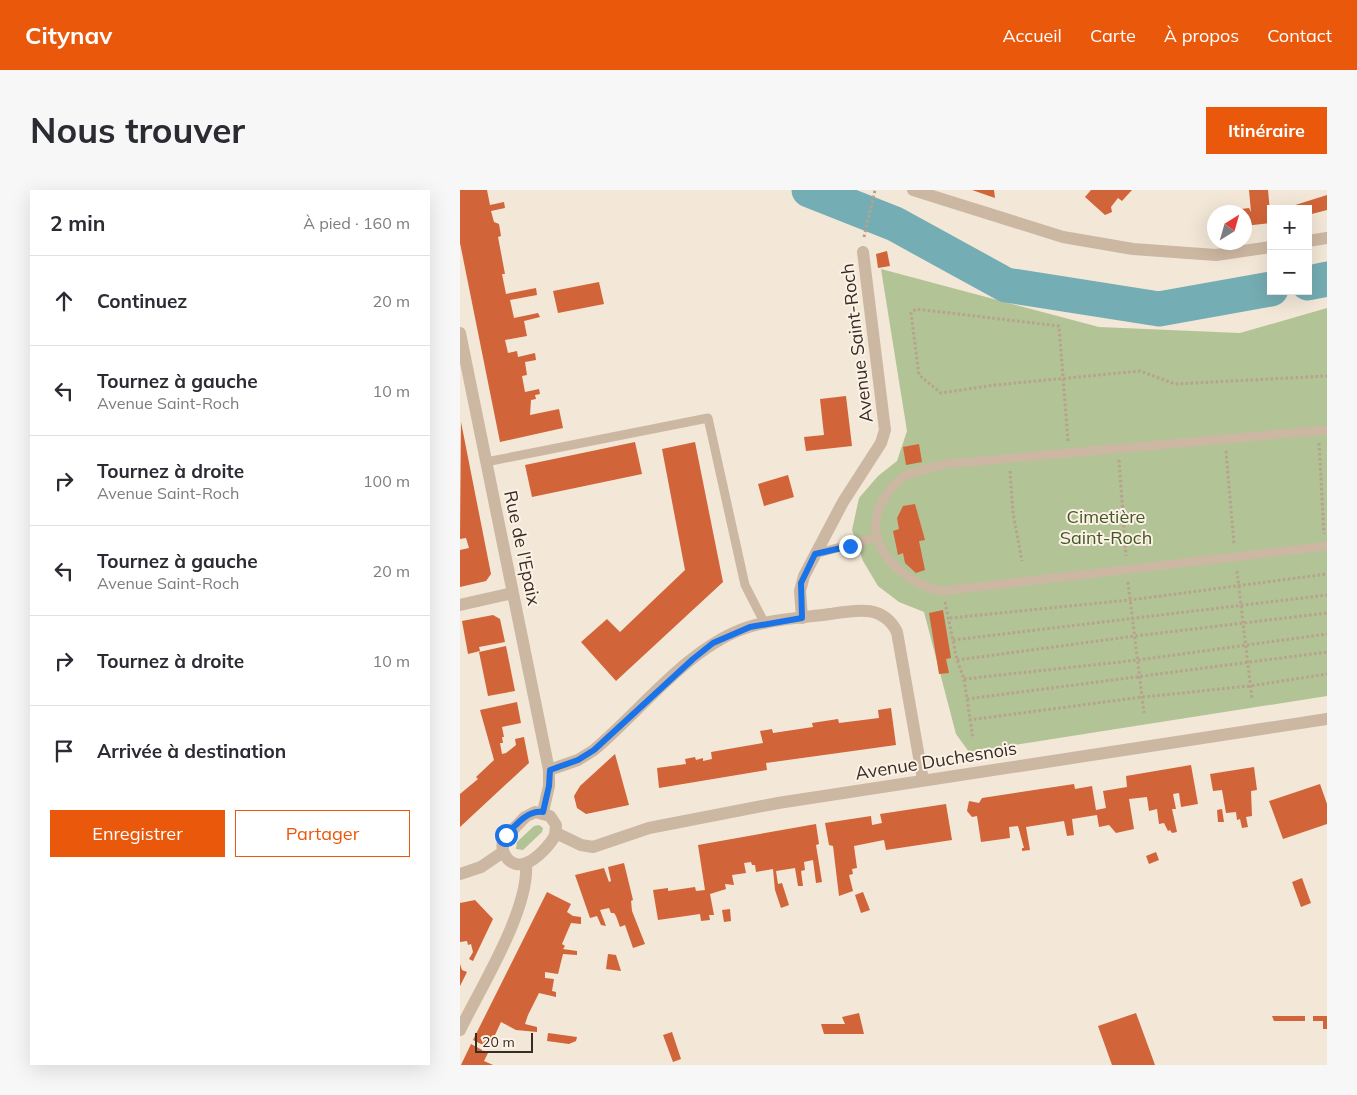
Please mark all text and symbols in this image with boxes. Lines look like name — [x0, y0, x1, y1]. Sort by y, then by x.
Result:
text: Citynav — [25, 20, 112, 50]
text: Accueil — [1002, 24, 1062, 47]
text: Carte — [1090, 24, 1136, 47]
text: À propos — [1164, 24, 1239, 47]
text: Contact — [1267, 24, 1332, 47]
button: Itinéraire — [1206, 107, 1327, 154]
text: Nous trouver — [30, 108, 245, 152]
north arrow — [1207, 205, 1252, 250]
map controls — [1267, 205, 1312, 295]
button: + — [1267, 205, 1312, 250]
text: 2 min — [50, 210, 105, 236]
text: À pied · 160 m — [303, 213, 410, 233]
button: − — [1267, 250, 1312, 295]
street label: Avenue Saint-Roch — [835, 262, 878, 424]
icon: ahead — [50, 287, 78, 315]
text: Continuez — [97, 289, 187, 313]
text: 20 m — [373, 291, 410, 311]
text: Tournez à gauche — [97, 369, 258, 393]
icon: left — [50, 377, 78, 405]
text: 10 m — [373, 381, 410, 401]
text: Avenue Saint-Roch — [97, 393, 239, 413]
text: Tournez à droite — [97, 459, 244, 483]
icon: right — [50, 467, 78, 495]
text: 100 m — [363, 471, 410, 491]
text: Avenue Saint-Roch — [97, 483, 239, 503]
street label: Rue de l'Epaix — [499, 488, 546, 608]
park label: Cimetière Saint-Roch — [1060, 505, 1152, 549]
route end — [839, 535, 862, 558]
text: Tournez à gauche — [97, 549, 258, 573]
icon: left — [50, 557, 78, 585]
text: 20 m — [373, 561, 410, 581]
text: Avenue Saint-Roch — [97, 573, 239, 593]
icon: right — [50, 647, 78, 675]
text: Tournez à droite — [97, 649, 244, 673]
text: 10 m — [373, 651, 410, 671]
street label: Avenue Duchesnois — [853, 736, 1019, 785]
icon: arrive — [50, 737, 78, 765]
text: Arrivée à destination — [97, 739, 286, 763]
button: Enregistrer — [50, 810, 225, 857]
button: Partager — [235, 810, 410, 857]
route start — [495, 824, 518, 847]
scale bar — [475, 1030, 532, 1053]
text: 20 m — [482, 1033, 515, 1051]

